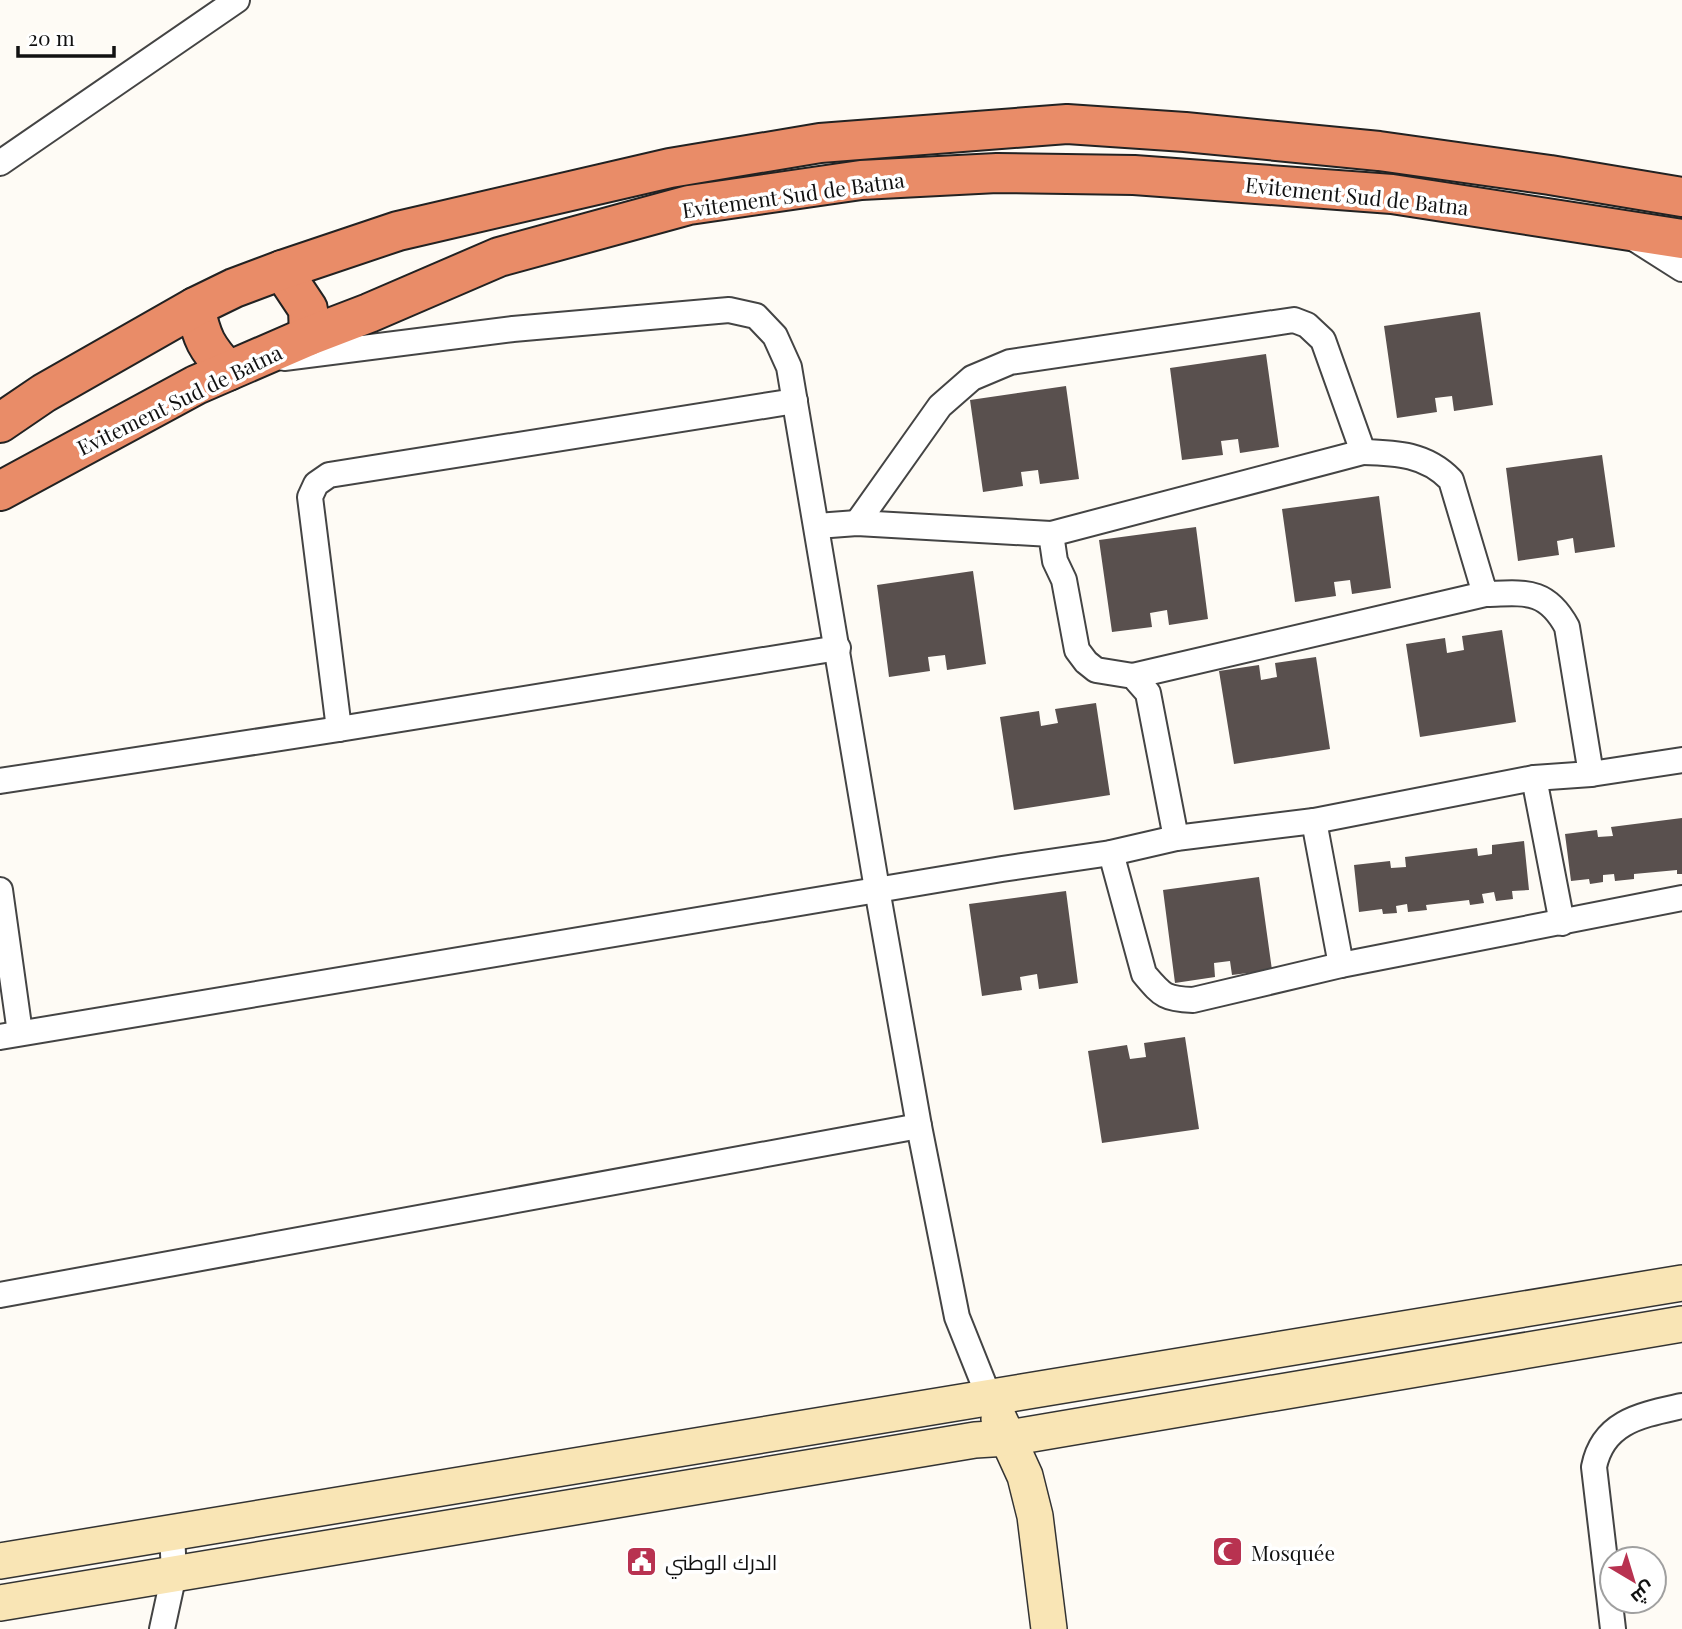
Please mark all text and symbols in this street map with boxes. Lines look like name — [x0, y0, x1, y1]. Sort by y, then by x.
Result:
scale bar — [18, 14, 114, 58]
text: 20 m — [28, 23, 75, 51]
street label: Evitement Sud de Batna — [680, 164, 907, 223]
street label: Evitement Sud de Batna — [1244, 169, 1471, 221]
street label: Evitement Sud de Batna — [72, 337, 286, 461]
mosque icon: Mosquée — [1211, 1535, 1245, 1569]
place label: Mosquée — [1251, 1538, 1335, 1566]
public building icon: الدرك الوطني — [625, 1544, 659, 1578]
north arrow — [1598, 1545, 1668, 1615]
place label: الدرك الوطني — [665, 1547, 777, 1579]
text: ش — [1626, 1576, 1662, 1612]

